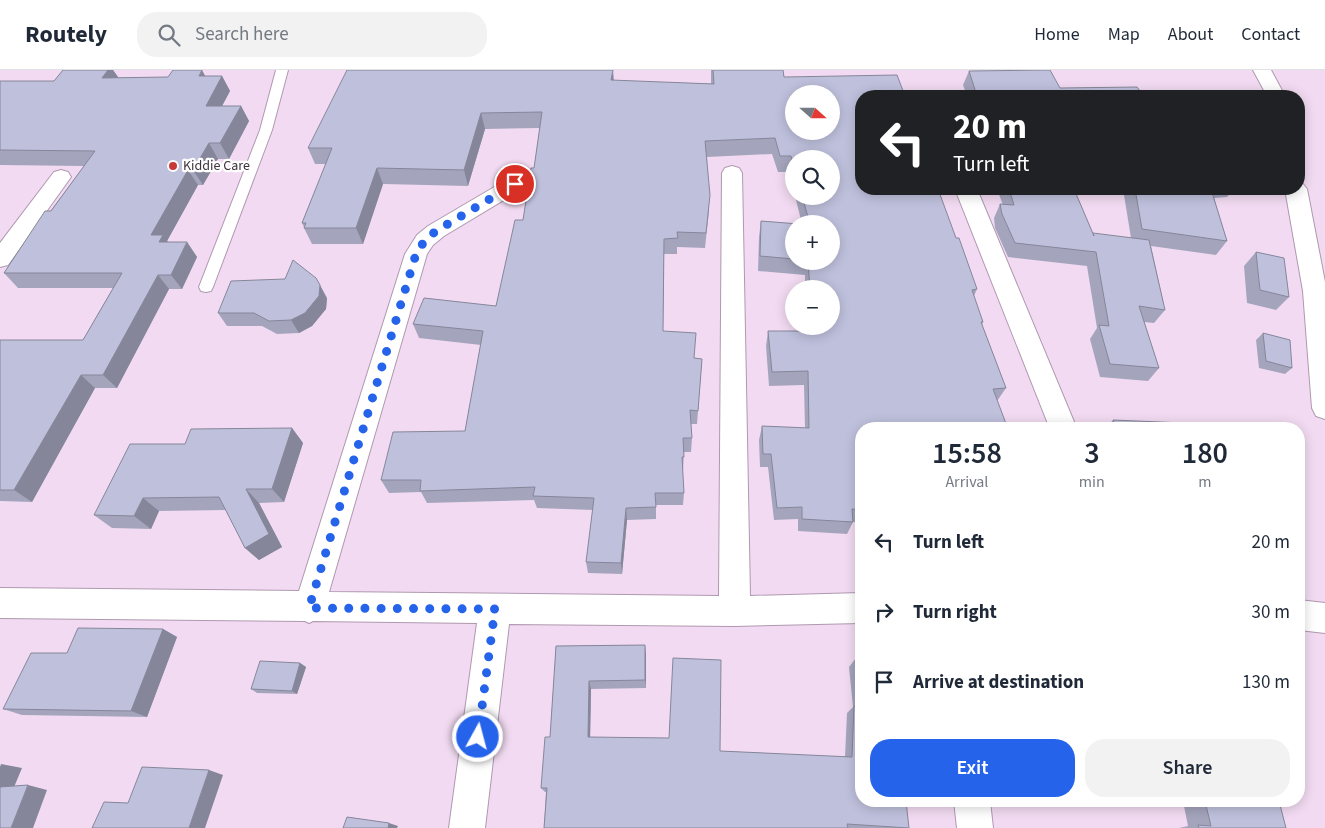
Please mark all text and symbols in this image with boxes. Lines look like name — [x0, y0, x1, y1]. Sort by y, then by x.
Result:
search box — [137, 12, 487, 57]
text: Routely — [25, 17, 107, 52]
icon: search — [155, 21, 183, 49]
text: Search here — [195, 21, 289, 48]
text: Home — [1034, 22, 1080, 47]
text: Map — [1108, 22, 1140, 47]
text: About — [1168, 22, 1213, 47]
text: Contact — [1241, 22, 1300, 47]
north arrow — [785, 85, 840, 140]
map controls — [785, 85, 840, 335]
text: 20 m — [953, 102, 1027, 152]
icon: left — [870, 110, 935, 175]
text: Turn left — [953, 148, 1029, 180]
button: search — [785, 150, 840, 205]
place label: Kiddie Care — [183, 156, 250, 176]
marker: Kiddie Care — [167, 160, 179, 172]
pin — [494, 163, 536, 205]
icon: arrive — [501, 170, 529, 198]
button: + — [785, 215, 840, 270]
button: − — [785, 280, 840, 335]
text: 15:58 — [932, 432, 1002, 475]
text: 3 — [1084, 432, 1100, 475]
text: 180 — [1182, 432, 1228, 475]
text: Arrival — [945, 471, 988, 493]
text: min — [1079, 471, 1105, 493]
text: m — [1198, 471, 1212, 493]
icon: left — [870, 528, 898, 556]
text: Turn left — [913, 529, 984, 556]
text: 20 m — [1252, 529, 1290, 556]
icon: right — [870, 598, 898, 626]
text: Turn right — [913, 599, 997, 626]
text: 30 m — [1252, 599, 1290, 626]
icon: arrive — [870, 668, 898, 696]
text: Arrive at destination — [913, 669, 1084, 696]
text: 130 m — [1242, 669, 1290, 696]
position arrow — [451, 710, 503, 762]
button: Exit — [870, 739, 1075, 797]
button: Share — [1085, 739, 1290, 797]

